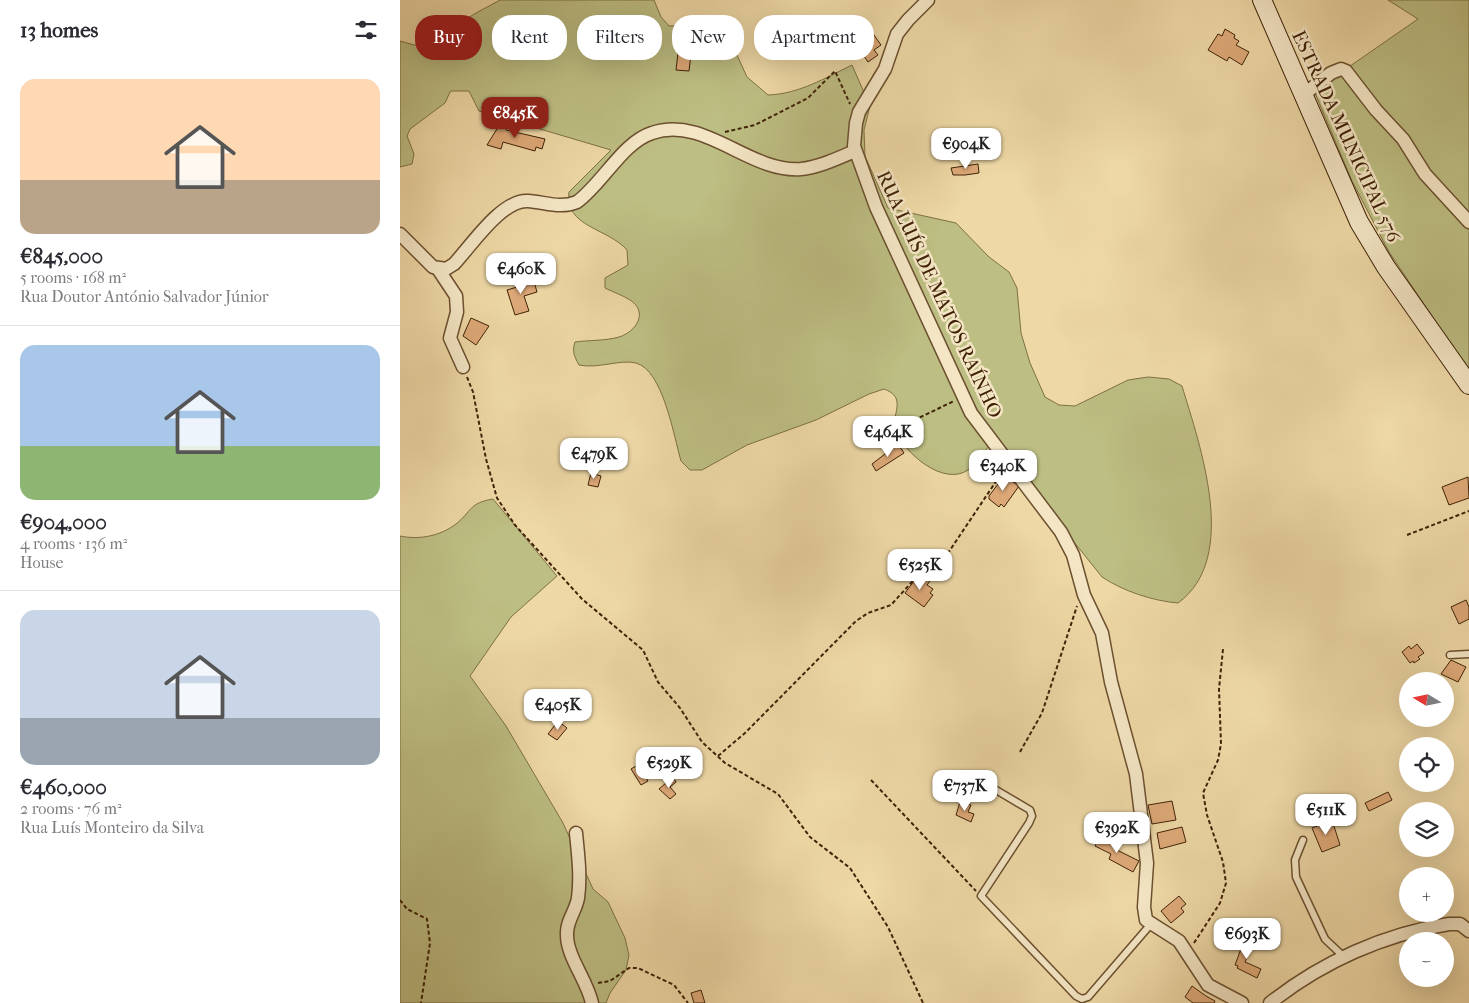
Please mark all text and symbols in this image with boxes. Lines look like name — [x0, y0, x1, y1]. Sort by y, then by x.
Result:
chip: Buy — [415, 15, 482, 60]
chip: Rent — [492, 15, 567, 60]
chip: Filters — [577, 15, 662, 60]
chip: New — [672, 15, 744, 60]
chip: Apartment — [754, 15, 874, 60]
icon: filters — [352, 16, 380, 44]
text: 13 homes — [20, 18, 98, 42]
street label: ESTRADA MUNICIPAL 576 — [1287, 27, 1405, 246]
pin: €845K — [480, 96, 550, 139]
text: €845K — [492, 103, 538, 122]
icon: home — [155, 112, 245, 202]
pin: €904K — [931, 128, 1001, 170]
text: €904K — [942, 134, 990, 153]
street label: RUA LUÍS DE MATOS RAÍNHO — [872, 167, 1006, 421]
text: €845,000 — [20, 244, 103, 268]
pin: €460K — [486, 252, 556, 295]
text: €460K — [497, 259, 545, 278]
text: 5 rooms · 168 m² — [20, 268, 126, 287]
text: Rua Doutor António Salvador Júnior — [20, 287, 269, 306]
icon: home — [155, 377, 245, 467]
pin: €464K — [853, 416, 923, 458]
text: €464K — [864, 422, 912, 441]
pin: €479K — [559, 438, 629, 480]
text: €479K — [571, 444, 617, 463]
pin: €340K — [968, 450, 1038, 492]
text: €340K — [980, 456, 1026, 475]
text: €904,000 — [20, 510, 107, 534]
text: 4 rooms · 136 m² — [20, 534, 127, 553]
pin: €525K — [885, 548, 955, 591]
text: House — [20, 553, 63, 572]
text: €525K — [898, 555, 942, 574]
icon: home — [155, 642, 245, 732]
north arrow — [1399, 672, 1454, 728]
map controls — [1399, 672, 1454, 987]
pin: €405K — [523, 688, 593, 731]
text: €405K — [535, 695, 581, 714]
button: locate — [1399, 737, 1454, 792]
pin: €529K — [634, 746, 704, 789]
text: €529K — [647, 753, 691, 772]
pin: €737K — [930, 770, 1000, 812]
text: €460,000 — [20, 775, 107, 799]
text: €737K — [943, 776, 987, 795]
pin: €511K — [1291, 794, 1361, 836]
text: 2 rooms · 76 m² — [20, 799, 121, 818]
text: €511K — [1306, 800, 1346, 819]
button: layers — [1399, 802, 1454, 857]
pin: €392K — [1082, 812, 1152, 854]
text: Rua Luís Monteiro da Silva — [20, 818, 204, 837]
text: €392K — [1095, 818, 1139, 837]
button: + — [1399, 867, 1454, 922]
pin: €693K — [1212, 918, 1282, 960]
text: €693K — [1225, 924, 1269, 943]
button: − — [1399, 932, 1454, 987]

